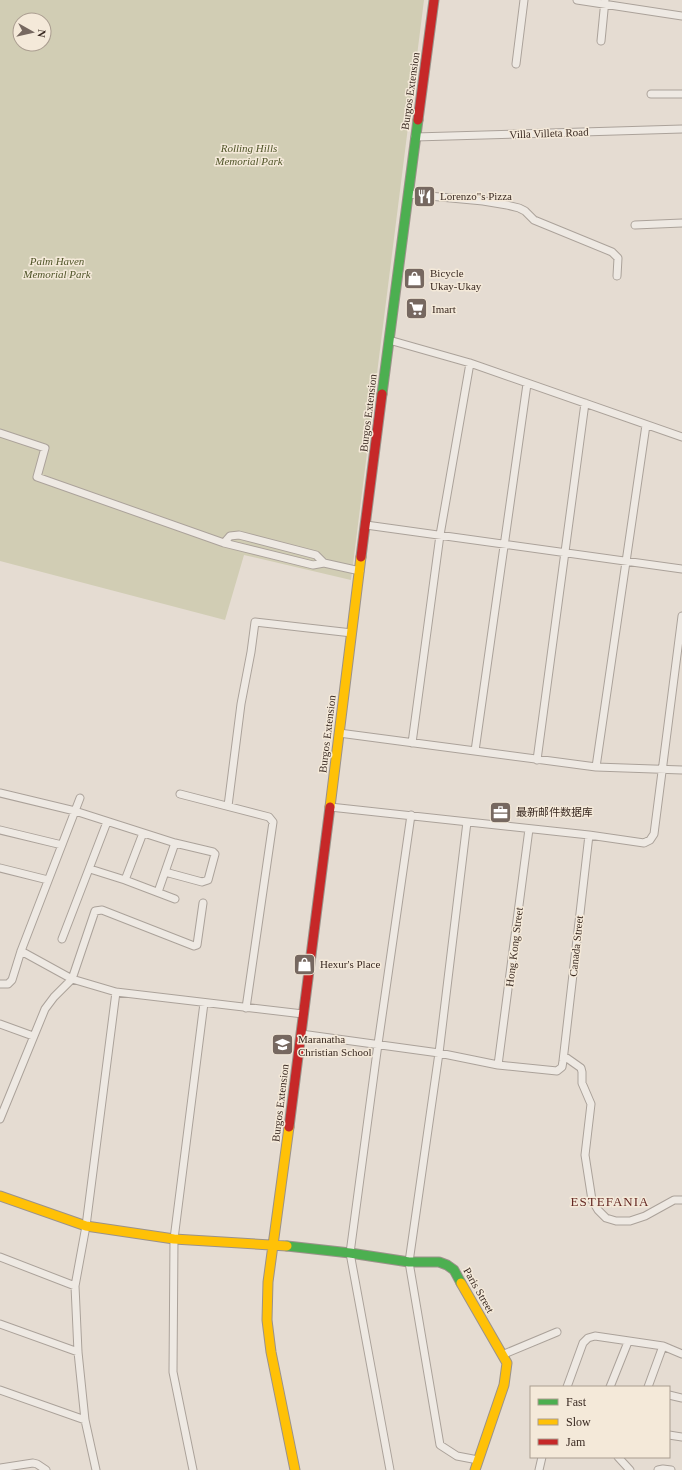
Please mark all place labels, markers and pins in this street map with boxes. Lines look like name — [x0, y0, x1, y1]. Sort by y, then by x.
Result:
restaurant icon: Lorenzo"s Pizza — [411, 183, 437, 209]
place label: Lorenzo"s Pizza — [440, 190, 512, 202]
shop icon: Bicycle Ukay-Ukay — [401, 266, 427, 292]
place label: Bicycle Ukay-Ukay — [430, 267, 482, 292]
supermarket icon: Imart — [403, 296, 429, 322]
place label: Imart — [432, 303, 456, 315]
office icon: 最新邮件数据库 — [487, 799, 513, 825]
place label: 最新邮件数据库 — [516, 806, 593, 818]
shop icon: Hexur's Place — [292, 951, 318, 977]
place label: Hexur's Place — [320, 958, 380, 970]
school or university icon: Maranatha Christian School — [269, 1032, 295, 1058]
place label: Maranatha Christian School — [298, 1033, 372, 1058]

